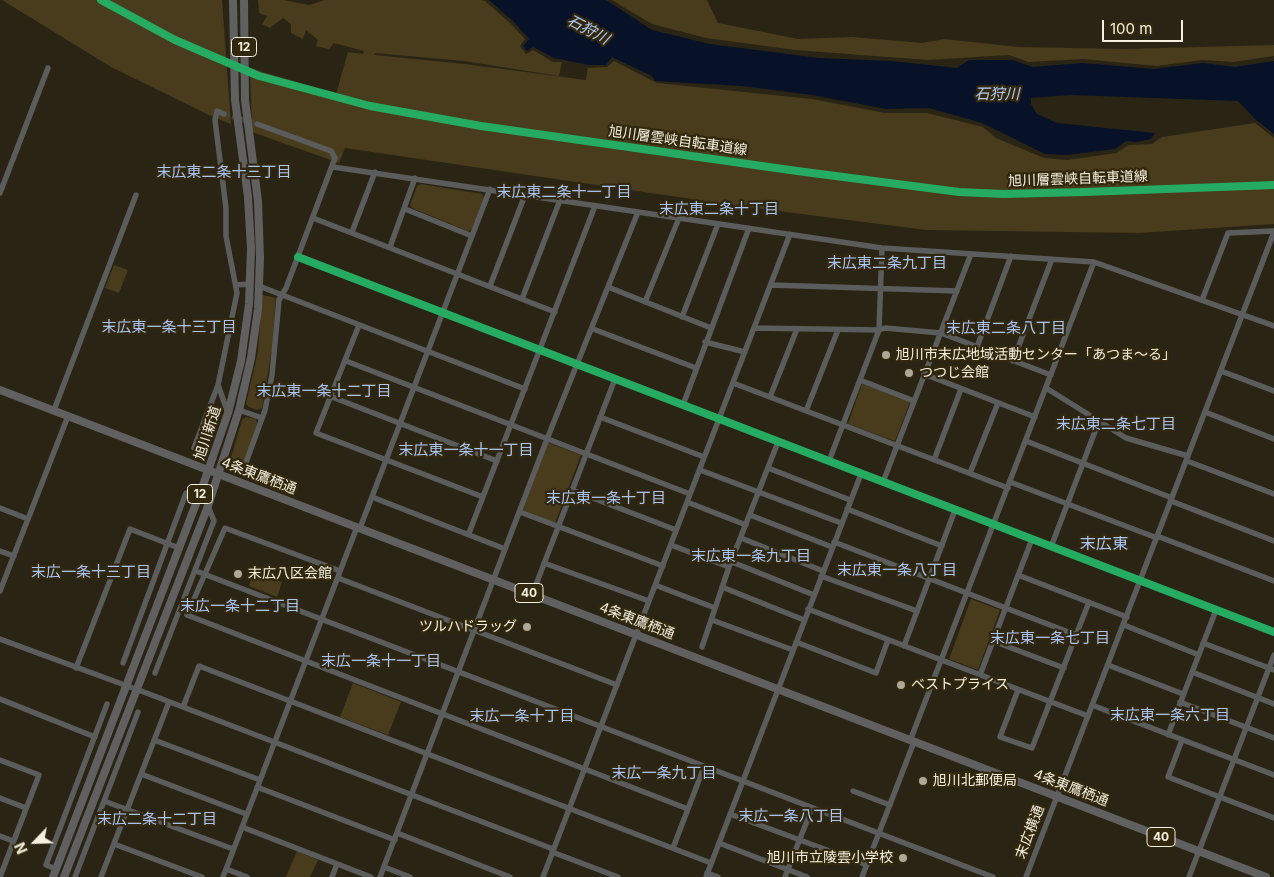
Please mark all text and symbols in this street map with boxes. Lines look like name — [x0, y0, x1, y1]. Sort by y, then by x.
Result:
scale bar — [1104, 10, 1185, 42]
water label: 石狩川 — [564, 11, 612, 49]
text: 100 m — [1110, 19, 1152, 38]
road number: 12 — [232, 38, 256, 56]
water label: 石狩川 — [975, 85, 1019, 103]
street label: 旭川層雲峡自転車道線 — [608, 123, 748, 159]
district label: 末広東二条十三丁目 — [157, 163, 291, 181]
street label: 旭川層雲峡自転車道線 — [1008, 168, 1148, 190]
district label: 末広東二条十一丁目 — [497, 183, 631, 201]
district label: 末広東二条十丁目 — [659, 200, 779, 218]
district label: 末広東二条九丁目 — [827, 254, 947, 272]
district label: 末広東一条十三丁目 — [102, 318, 236, 336]
district label: 末広東二条八丁目 — [946, 319, 1066, 337]
place label: 旭川市末広地域活動センター「あつま〜る」 — [896, 347, 1176, 363]
marker: 旭川市末広地域活動センター「あつま〜る」 — [880, 349, 892, 361]
place label: つつじ会館 — [919, 365, 989, 381]
marker: つつじ会館 — [903, 367, 915, 379]
district label: 末広東一条十二丁目 — [257, 382, 391, 400]
street label: 旭川新道 — [191, 404, 225, 462]
district label: 末広東二条七丁目 — [1056, 415, 1176, 433]
district label: 末広東一条十一丁目 — [399, 441, 533, 459]
street label: 4条東鷹栖通 — [219, 454, 299, 498]
road number: 12 — [188, 484, 212, 504]
district label: 末広東一条十丁目 — [546, 489, 666, 507]
district label: 末広東 — [1080, 534, 1128, 554]
district label: 末広東一条九丁目 — [691, 547, 811, 565]
district label: 末広東一条八丁目 — [837, 561, 957, 579]
district label: 末広一条十三丁目 — [31, 563, 151, 581]
place label: 末広八区会館 — [248, 566, 332, 582]
marker: 末広八区会館 — [232, 568, 244, 580]
road number: 40 — [515, 584, 543, 602]
district label: 末広一条十二丁目 — [180, 597, 300, 615]
street label: 4条東鷹栖通 — [597, 599, 677, 643]
place label: ツルハドラッグ — [419, 619, 517, 635]
marker: ツルハドラッグ — [521, 621, 533, 633]
district label: 末広東一条七丁目 — [990, 629, 1110, 647]
district label: 末広一条十一丁目 — [321, 652, 441, 670]
place label: ベストプライス — [911, 677, 1009, 693]
marker: ベストプライス — [895, 679, 907, 691]
district label: 末広東一条六丁目 — [1110, 706, 1230, 724]
district label: 末広一条十丁目 — [470, 707, 574, 725]
district label: 末広一条九丁目 — [612, 764, 716, 782]
street label: 4条東鷹栖通 — [1031, 766, 1111, 810]
place label: 旭川北郵便局 — [933, 773, 1017, 789]
marker: 旭川北郵便局 — [917, 775, 929, 787]
street label: 末広横通 — [1012, 803, 1048, 861]
district label: 末広一条八丁目 — [739, 807, 843, 825]
district label: 末広二条十二丁目 — [97, 810, 217, 828]
north arrow — [10, 817, 60, 867]
road number: 40 — [1147, 828, 1175, 846]
text: N — [11, 840, 31, 857]
place label: 旭川市立陵雲小学校 — [767, 850, 893, 866]
marker: 旭川市立陵雲小学校 — [897, 852, 909, 864]

